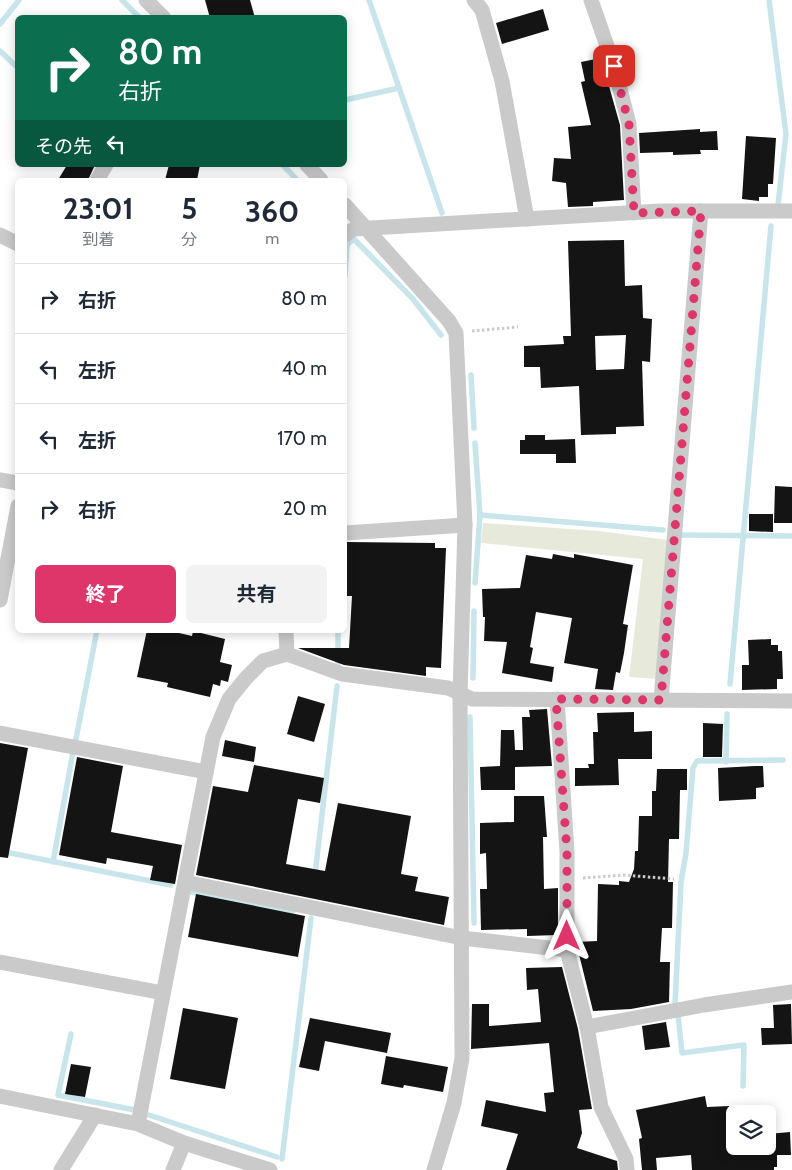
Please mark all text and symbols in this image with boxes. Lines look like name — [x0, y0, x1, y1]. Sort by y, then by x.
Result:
text: 80 m — [118, 30, 202, 73]
icon: right — [35, 35, 100, 100]
pin — [593, 45, 635, 87]
icon: arrive — [600, 52, 628, 80]
text: 右折 — [118, 78, 162, 105]
icon: left — [102, 130, 130, 158]
text: その先 — [35, 135, 92, 158]
text: 23:01 — [63, 190, 134, 227]
text: 5 — [181, 190, 197, 227]
text: 360 — [245, 193, 299, 230]
text: m — [265, 229, 279, 248]
text: 到着 — [82, 230, 114, 249]
text: 分 — [181, 230, 197, 249]
icon: right — [35, 285, 63, 313]
text: 80 m — [281, 287, 327, 310]
text: 右折 — [78, 289, 116, 312]
icon: left — [35, 355, 63, 383]
text: 40 m — [282, 357, 327, 380]
text: 左折 — [78, 359, 116, 382]
icon: left — [35, 425, 63, 453]
text: 170 m — [277, 427, 327, 450]
text: 左折 — [78, 429, 116, 452]
icon: right — [35, 495, 63, 523]
text: 20 m — [283, 497, 327, 520]
text: 右折 — [78, 499, 116, 522]
button: 終了 — [35, 565, 176, 623]
button: 共有 — [186, 565, 327, 623]
position arrow — [540, 909, 592, 961]
map controls — [726, 1105, 776, 1155]
button: layers — [726, 1105, 776, 1155]

